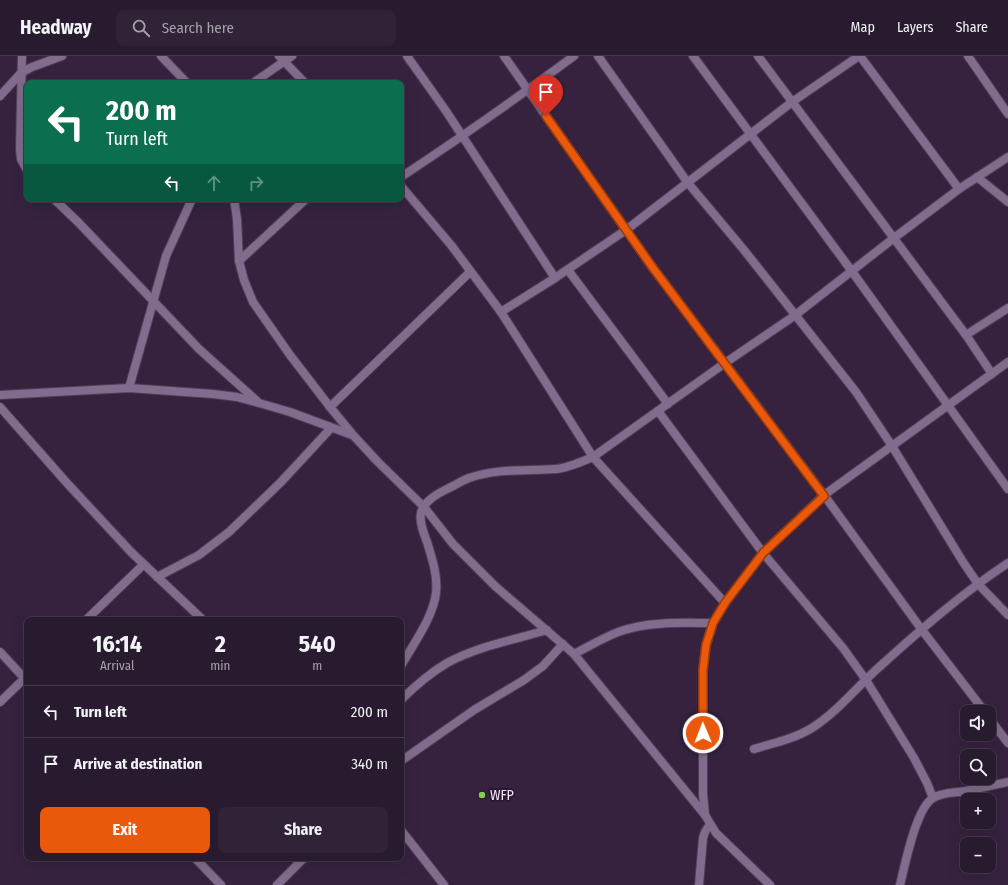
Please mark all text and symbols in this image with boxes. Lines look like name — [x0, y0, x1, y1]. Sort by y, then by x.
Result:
search box — [116, 10, 396, 46]
text: Headway — [20, 16, 92, 39]
icon: search — [130, 17, 152, 39]
text: Search here — [162, 19, 234, 37]
text: Map — [851, 19, 875, 36]
text: Layers — [897, 19, 933, 36]
text: Share — [955, 19, 988, 36]
pin — [529, 75, 563, 116]
icon: arrive — [535, 81, 557, 103]
text: 200 m — [106, 94, 177, 127]
icon: left — [40, 96, 92, 148]
text: Turn left — [106, 128, 168, 150]
icon: left — [161, 172, 183, 194]
icon: ahead — [203, 172, 225, 194]
icon: right — [245, 172, 267, 194]
text: 16:14 — [92, 630, 142, 658]
text: 2 — [215, 630, 226, 658]
text: 540 — [299, 630, 336, 658]
text: Arrival — [100, 658, 134, 673]
text: min — [210, 658, 230, 673]
text: m — [312, 658, 322, 673]
icon: left — [40, 701, 62, 723]
text: Turn left — [74, 703, 127, 721]
text: 200 m — [351, 703, 388, 721]
map controls — [960, 705, 996, 873]
button: sound — [960, 705, 996, 741]
position arrow — [682, 712, 724, 754]
button: search — [960, 749, 996, 785]
icon: arrive — [40, 753, 62, 775]
text: Arrive at destination — [74, 755, 202, 773]
text: 340 m — [351, 755, 388, 773]
place label: WFP — [490, 787, 514, 804]
marker: WFP — [477, 790, 487, 800]
button: + — [960, 793, 996, 829]
button: Exit — [40, 807, 210, 853]
button: Share — [218, 807, 388, 853]
button: − — [960, 837, 996, 873]

